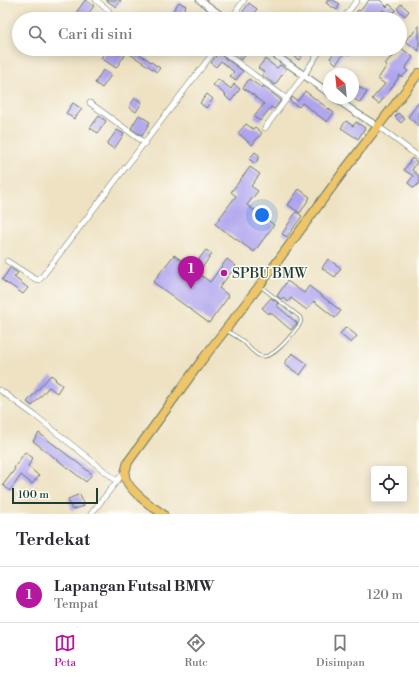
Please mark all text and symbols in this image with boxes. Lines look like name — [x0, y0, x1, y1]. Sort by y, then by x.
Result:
search box — [12, 12, 407, 56]
icon: search — [26, 23, 48, 45]
text: Cari di sini — [58, 25, 133, 44]
north arrow — [323, 68, 359, 104]
your location — [252, 205, 272, 225]
pin: 1 — [178, 256, 204, 289]
place label: SPBU BMW — [232, 265, 308, 283]
marker: SPBU BMW — [219, 268, 229, 278]
map controls — [371, 466, 407, 502]
button: locate — [371, 466, 407, 502]
scale bar — [12, 486, 98, 505]
text: 100 m — [18, 488, 49, 502]
text: Terdekat — [16, 529, 90, 551]
text: Lapangan Futsal BMW — [54, 577, 214, 596]
text: 1 — [26, 587, 32, 603]
text: 120 m — [367, 587, 403, 603]
text: Tempat — [54, 596, 99, 612]
tab: Peta — [54, 632, 76, 670]
tab: Rute — [185, 632, 208, 670]
tab: Disimpan — [316, 632, 365, 670]

